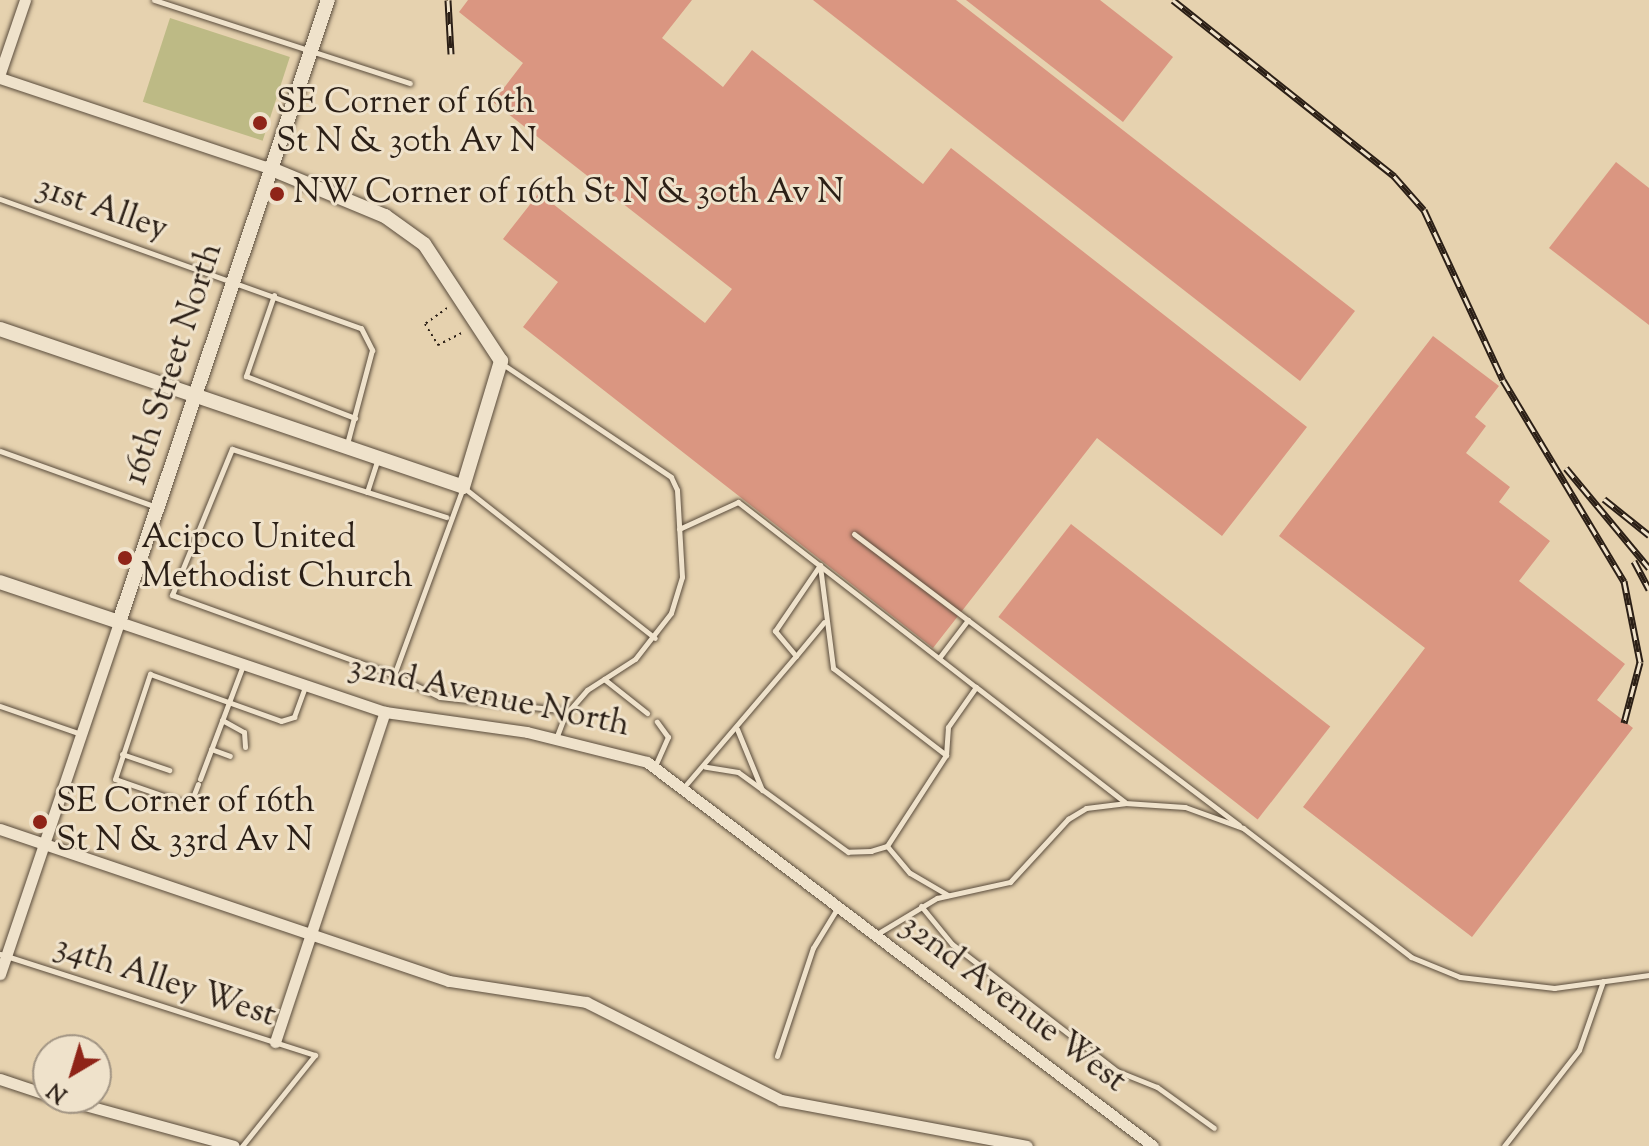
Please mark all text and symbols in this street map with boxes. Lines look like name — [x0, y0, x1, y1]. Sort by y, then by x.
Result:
place label: SE Corner of 16th St N & 30th Av N — [276, 83, 537, 162]
marker: SE Corner of 16th St N & 30th Av N — [251, 114, 269, 132]
street label: 31st Alley — [31, 168, 173, 250]
place label: NW Corner of 16th St N & 30th Av N — [293, 174, 844, 214]
marker: NW Corner of 16th St N & 30th Av N — [268, 185, 286, 203]
street label: 16th Street North — [116, 238, 232, 490]
place label: Acipco United Methodist Church — [141, 518, 413, 598]
marker: Acipco United Methodist Church — [116, 549, 134, 567]
street label: 32nd Avenue North — [345, 647, 633, 747]
place label: SE Corner of 16th St N & 33rd Av N — [56, 782, 315, 862]
marker: SE Corner of 16th St N & 33rd Av N — [31, 813, 49, 831]
street label: 32nd Avenue West — [892, 906, 1134, 1102]
street label: 34th Alley West — [49, 927, 281, 1037]
north arrow — [32, 1034, 112, 1114]
text: N — [42, 1073, 75, 1109]

